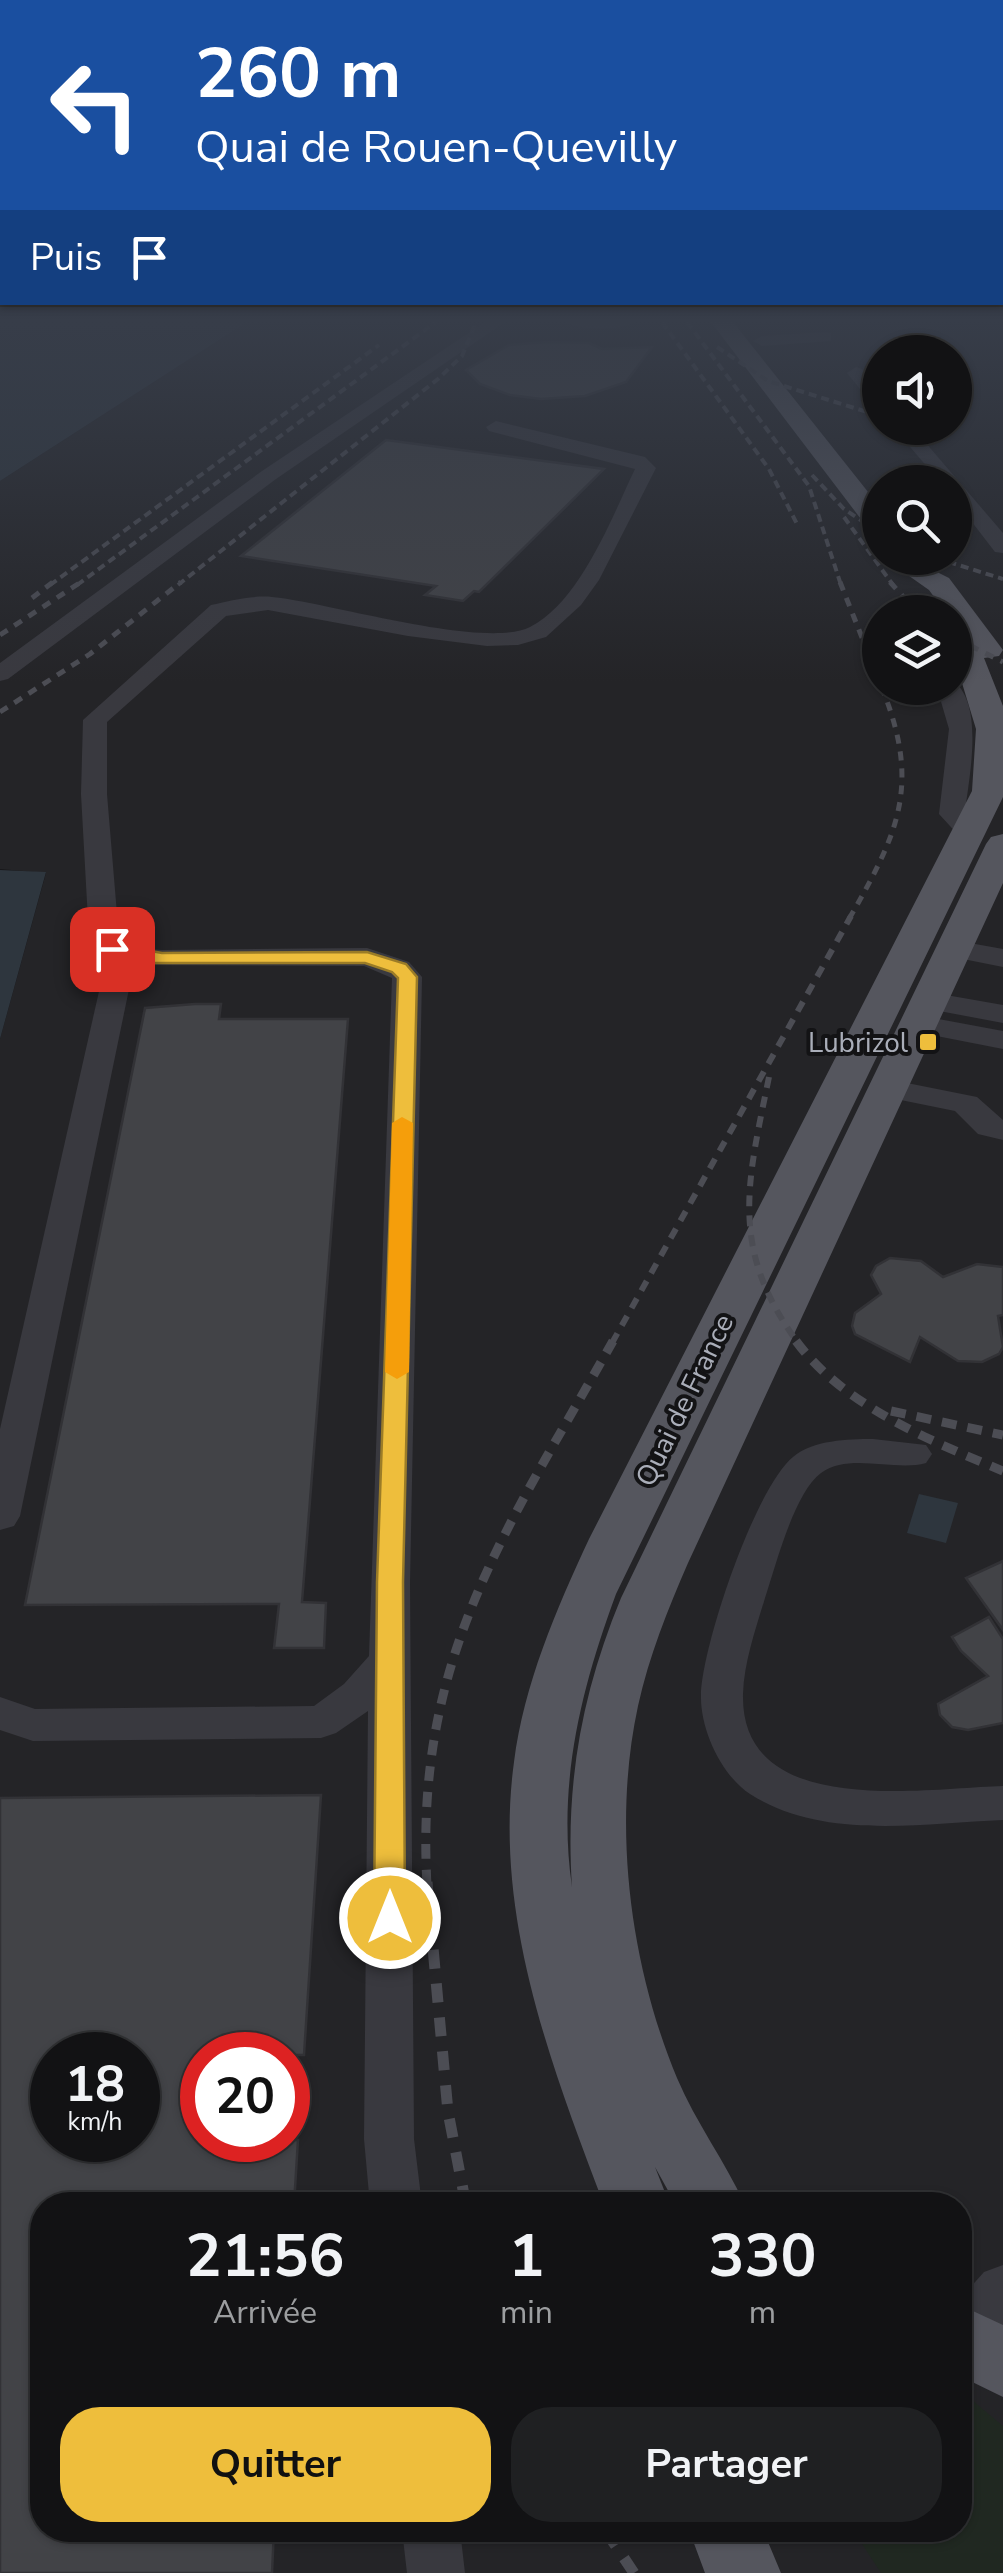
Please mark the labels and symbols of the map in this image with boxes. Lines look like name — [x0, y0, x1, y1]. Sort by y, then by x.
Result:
pin — [70, 907, 155, 992]
place label: Lubrizol — [808, 1024, 909, 1062]
marker: Lubrizol — [917, 1031, 939, 1053]
street label: Quai de France — [627, 1308, 743, 1493]
position arrow — [338, 1866, 442, 1970]
speed limit sign: 20 — [180, 2032, 310, 2162]

